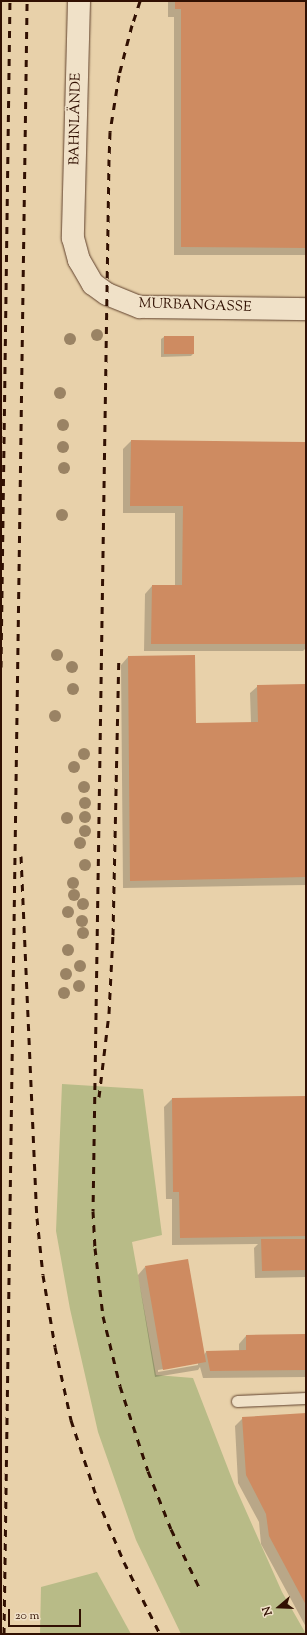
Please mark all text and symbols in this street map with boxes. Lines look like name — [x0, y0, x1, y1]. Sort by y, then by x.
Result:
street label: BAHNLÄNDE — [67, 73, 85, 165]
street label: MURBANGASSE — [138, 296, 252, 316]
north arrow — [259, 1587, 299, 1627]
scale bar — [10, 1601, 83, 1627]
text: N — [259, 1604, 277, 1618]
text: 20 m — [15, 1607, 39, 1625]

